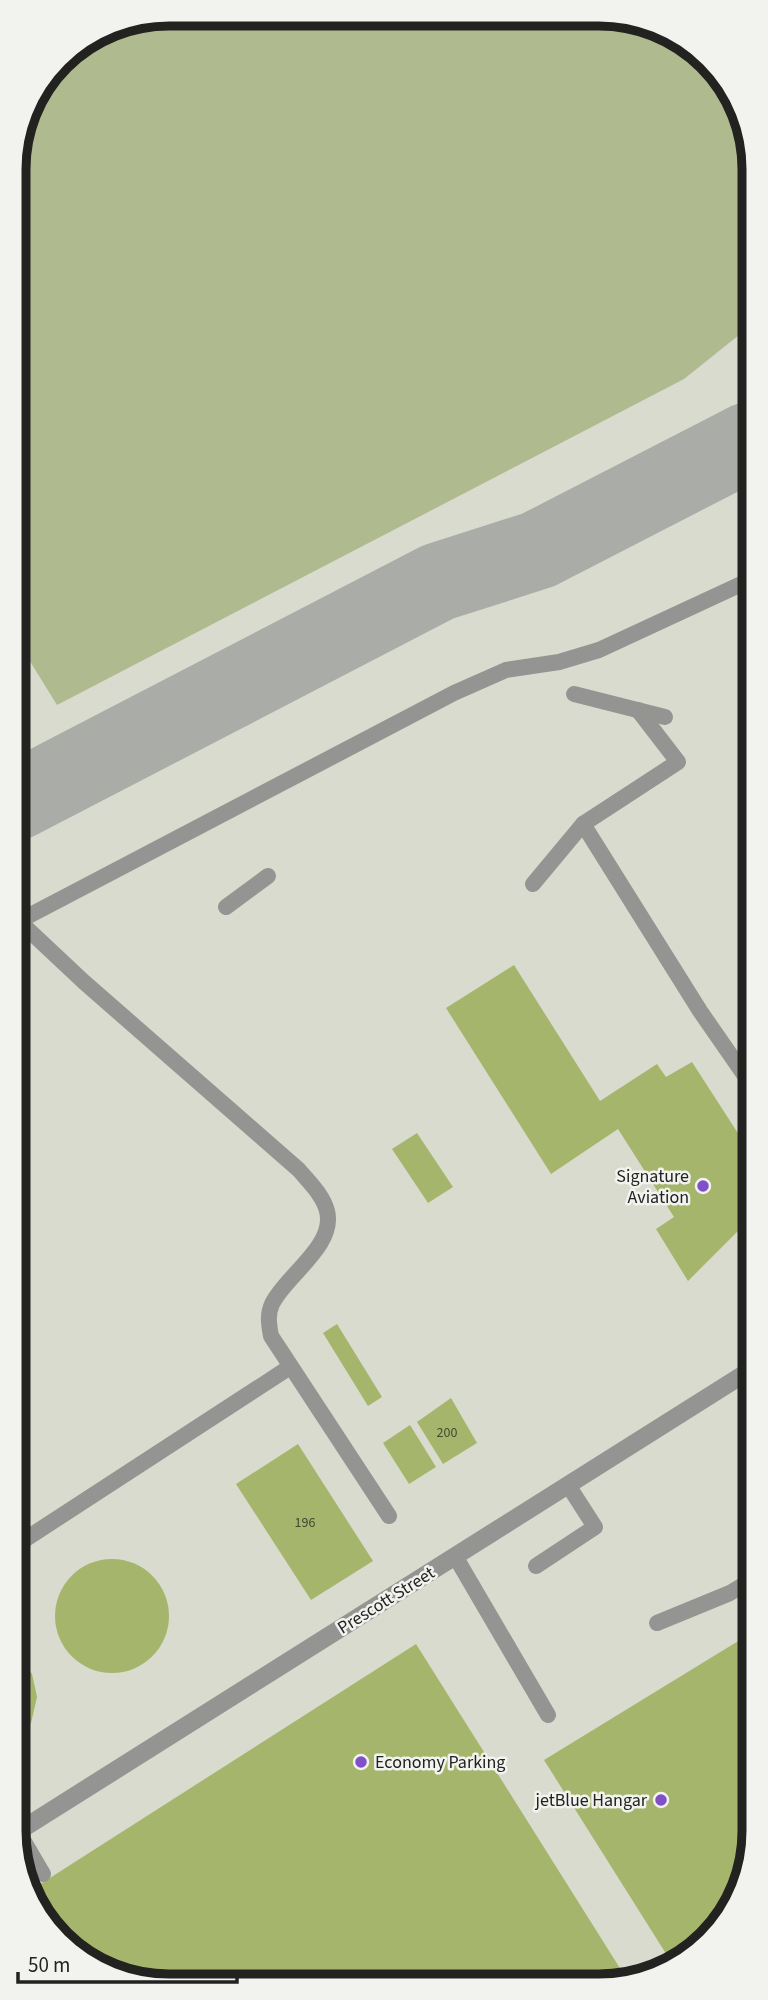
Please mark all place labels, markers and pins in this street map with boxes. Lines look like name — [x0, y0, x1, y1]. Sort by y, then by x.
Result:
place label: Signature Aviation — [616, 1164, 689, 1210]
marker: Signature Aviation — [695, 1178, 711, 1194]
place label: Economy Parking — [375, 1750, 505, 1775]
marker: Economy Parking — [353, 1754, 369, 1770]
place label: jetBlue Hangar — [534, 1788, 648, 1813]
marker: jetBlue Hangar — [653, 1792, 669, 1808]

